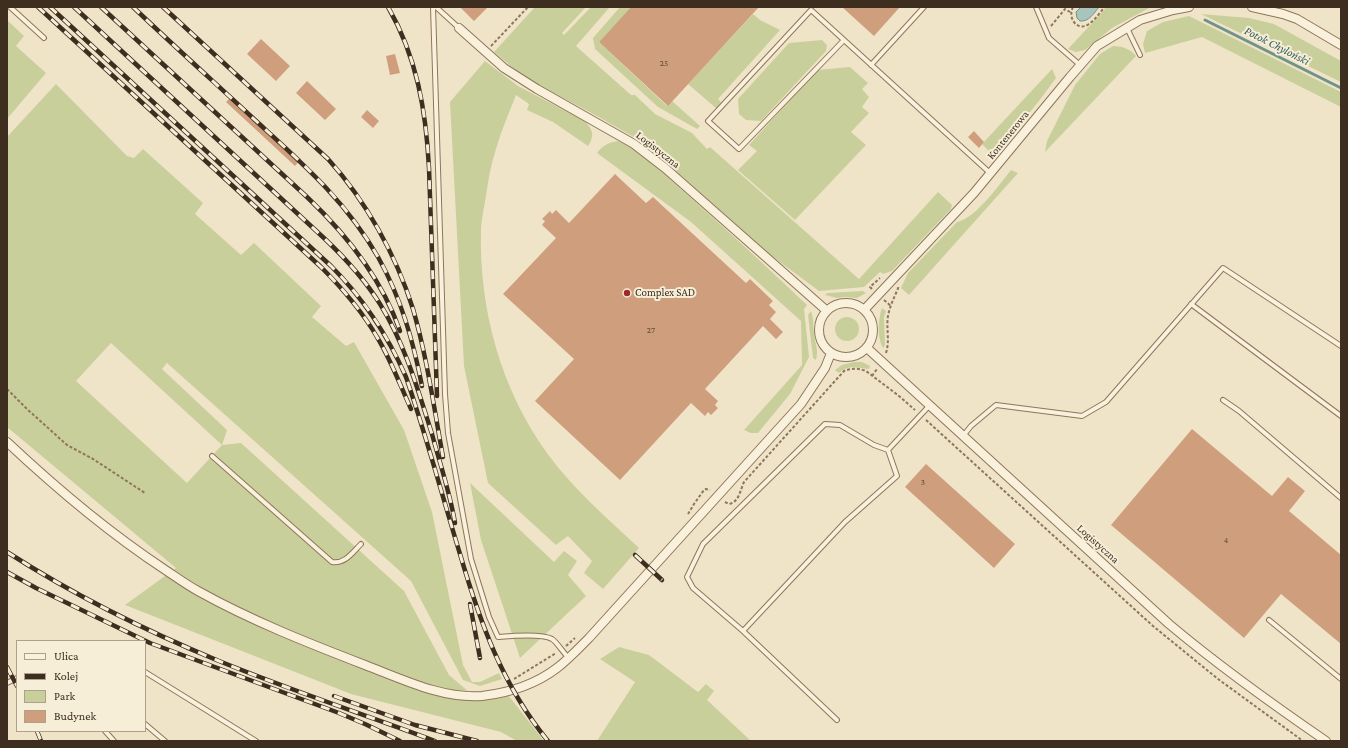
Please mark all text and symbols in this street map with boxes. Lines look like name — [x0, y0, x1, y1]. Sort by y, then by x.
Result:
water label: Potok Chyloński — [1242, 23, 1312, 69]
house number: 25 — [660, 58, 668, 68]
street label: Kontenerowa — [984, 108, 1032, 162]
street label: Logistyczna — [633, 129, 683, 171]
place label: Complex SAD — [635, 286, 695, 300]
marker: Complex SAD — [622, 288, 632, 298]
house number: 27 — [647, 325, 655, 335]
house number: 3 — [921, 477, 925, 487]
street label: Logistyczna — [1074, 522, 1122, 566]
house number: 4 — [1224, 535, 1228, 545]
legend — [16, 640, 146, 732]
text: Ulica — [54, 649, 79, 663]
text: Kolej — [54, 669, 78, 683]
text: Park — [54, 689, 75, 703]
text: Budynek — [54, 709, 96, 723]

